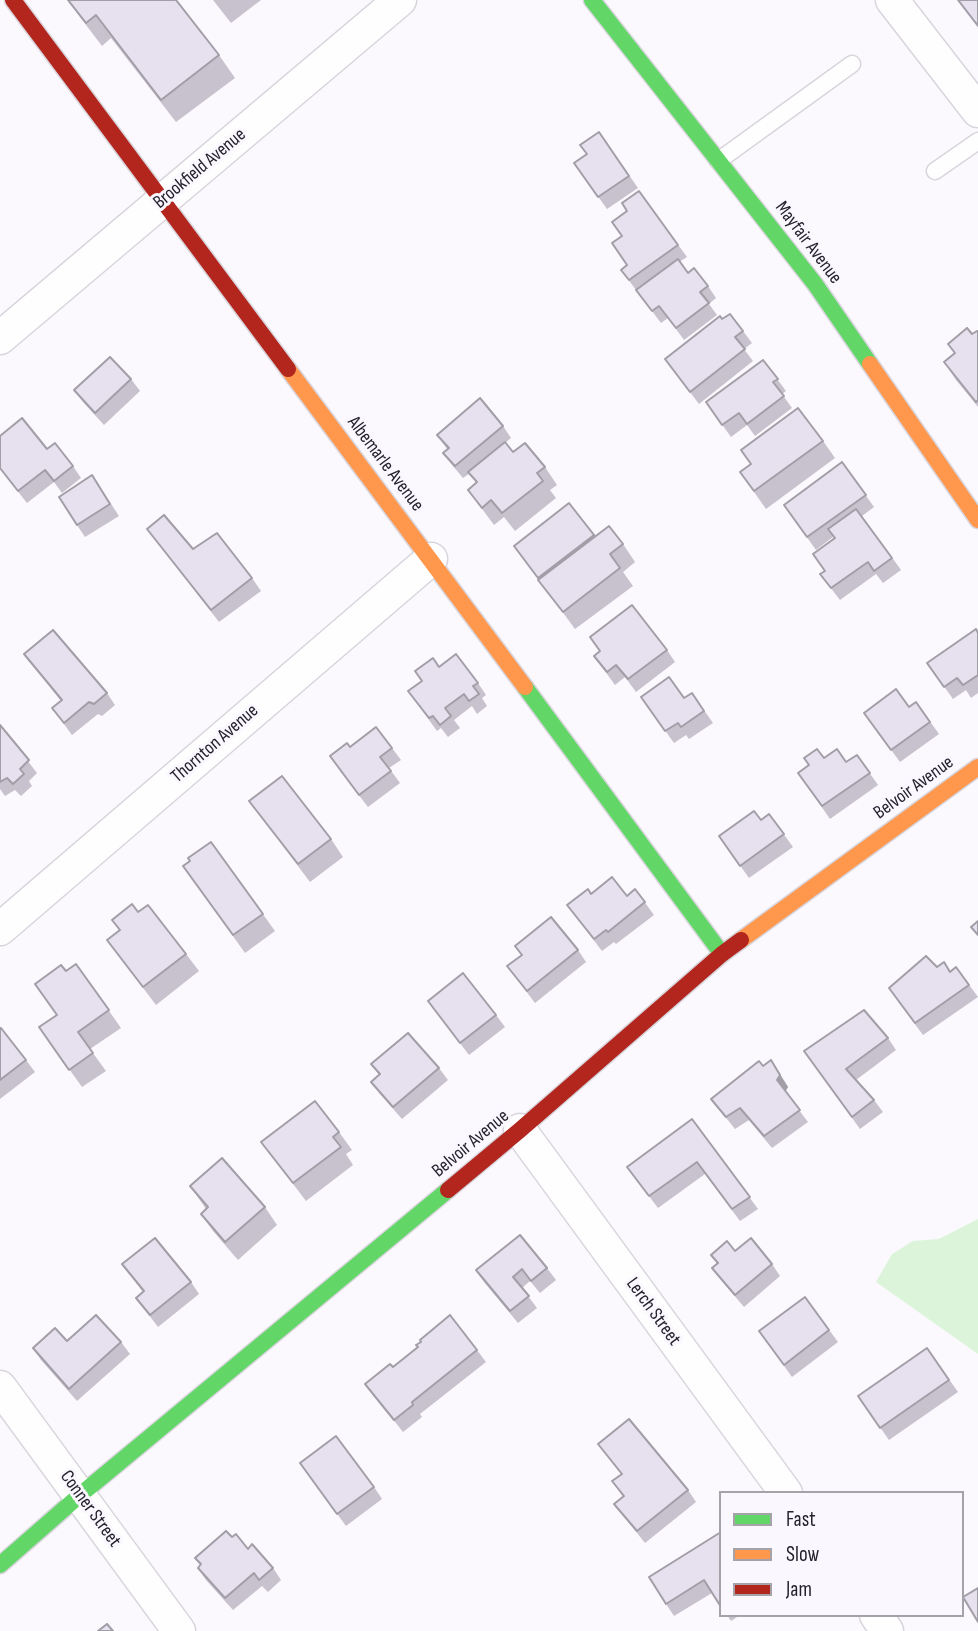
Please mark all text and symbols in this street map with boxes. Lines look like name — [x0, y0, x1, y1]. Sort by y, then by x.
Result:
street label: Brookfield Avenue — [149, 124, 251, 214]
street label: Mayfair Avenue — [770, 197, 846, 289]
street label: Albemarle Avenue — [342, 412, 428, 516]
street label: Thornton Avenue — [167, 700, 263, 788]
street label: Belvoir Avenue — [870, 751, 958, 825]
street label: Belvoir Avenue — [428, 1105, 514, 1183]
street label: Lerch Street — [621, 1274, 685, 1350]
street label: Conner Street — [55, 1466, 125, 1552]
legend — [719, 1491, 964, 1617]
text: Fast — [786, 1507, 816, 1532]
text: Slow — [786, 1542, 819, 1567]
text: Jam — [786, 1577, 812, 1602]

